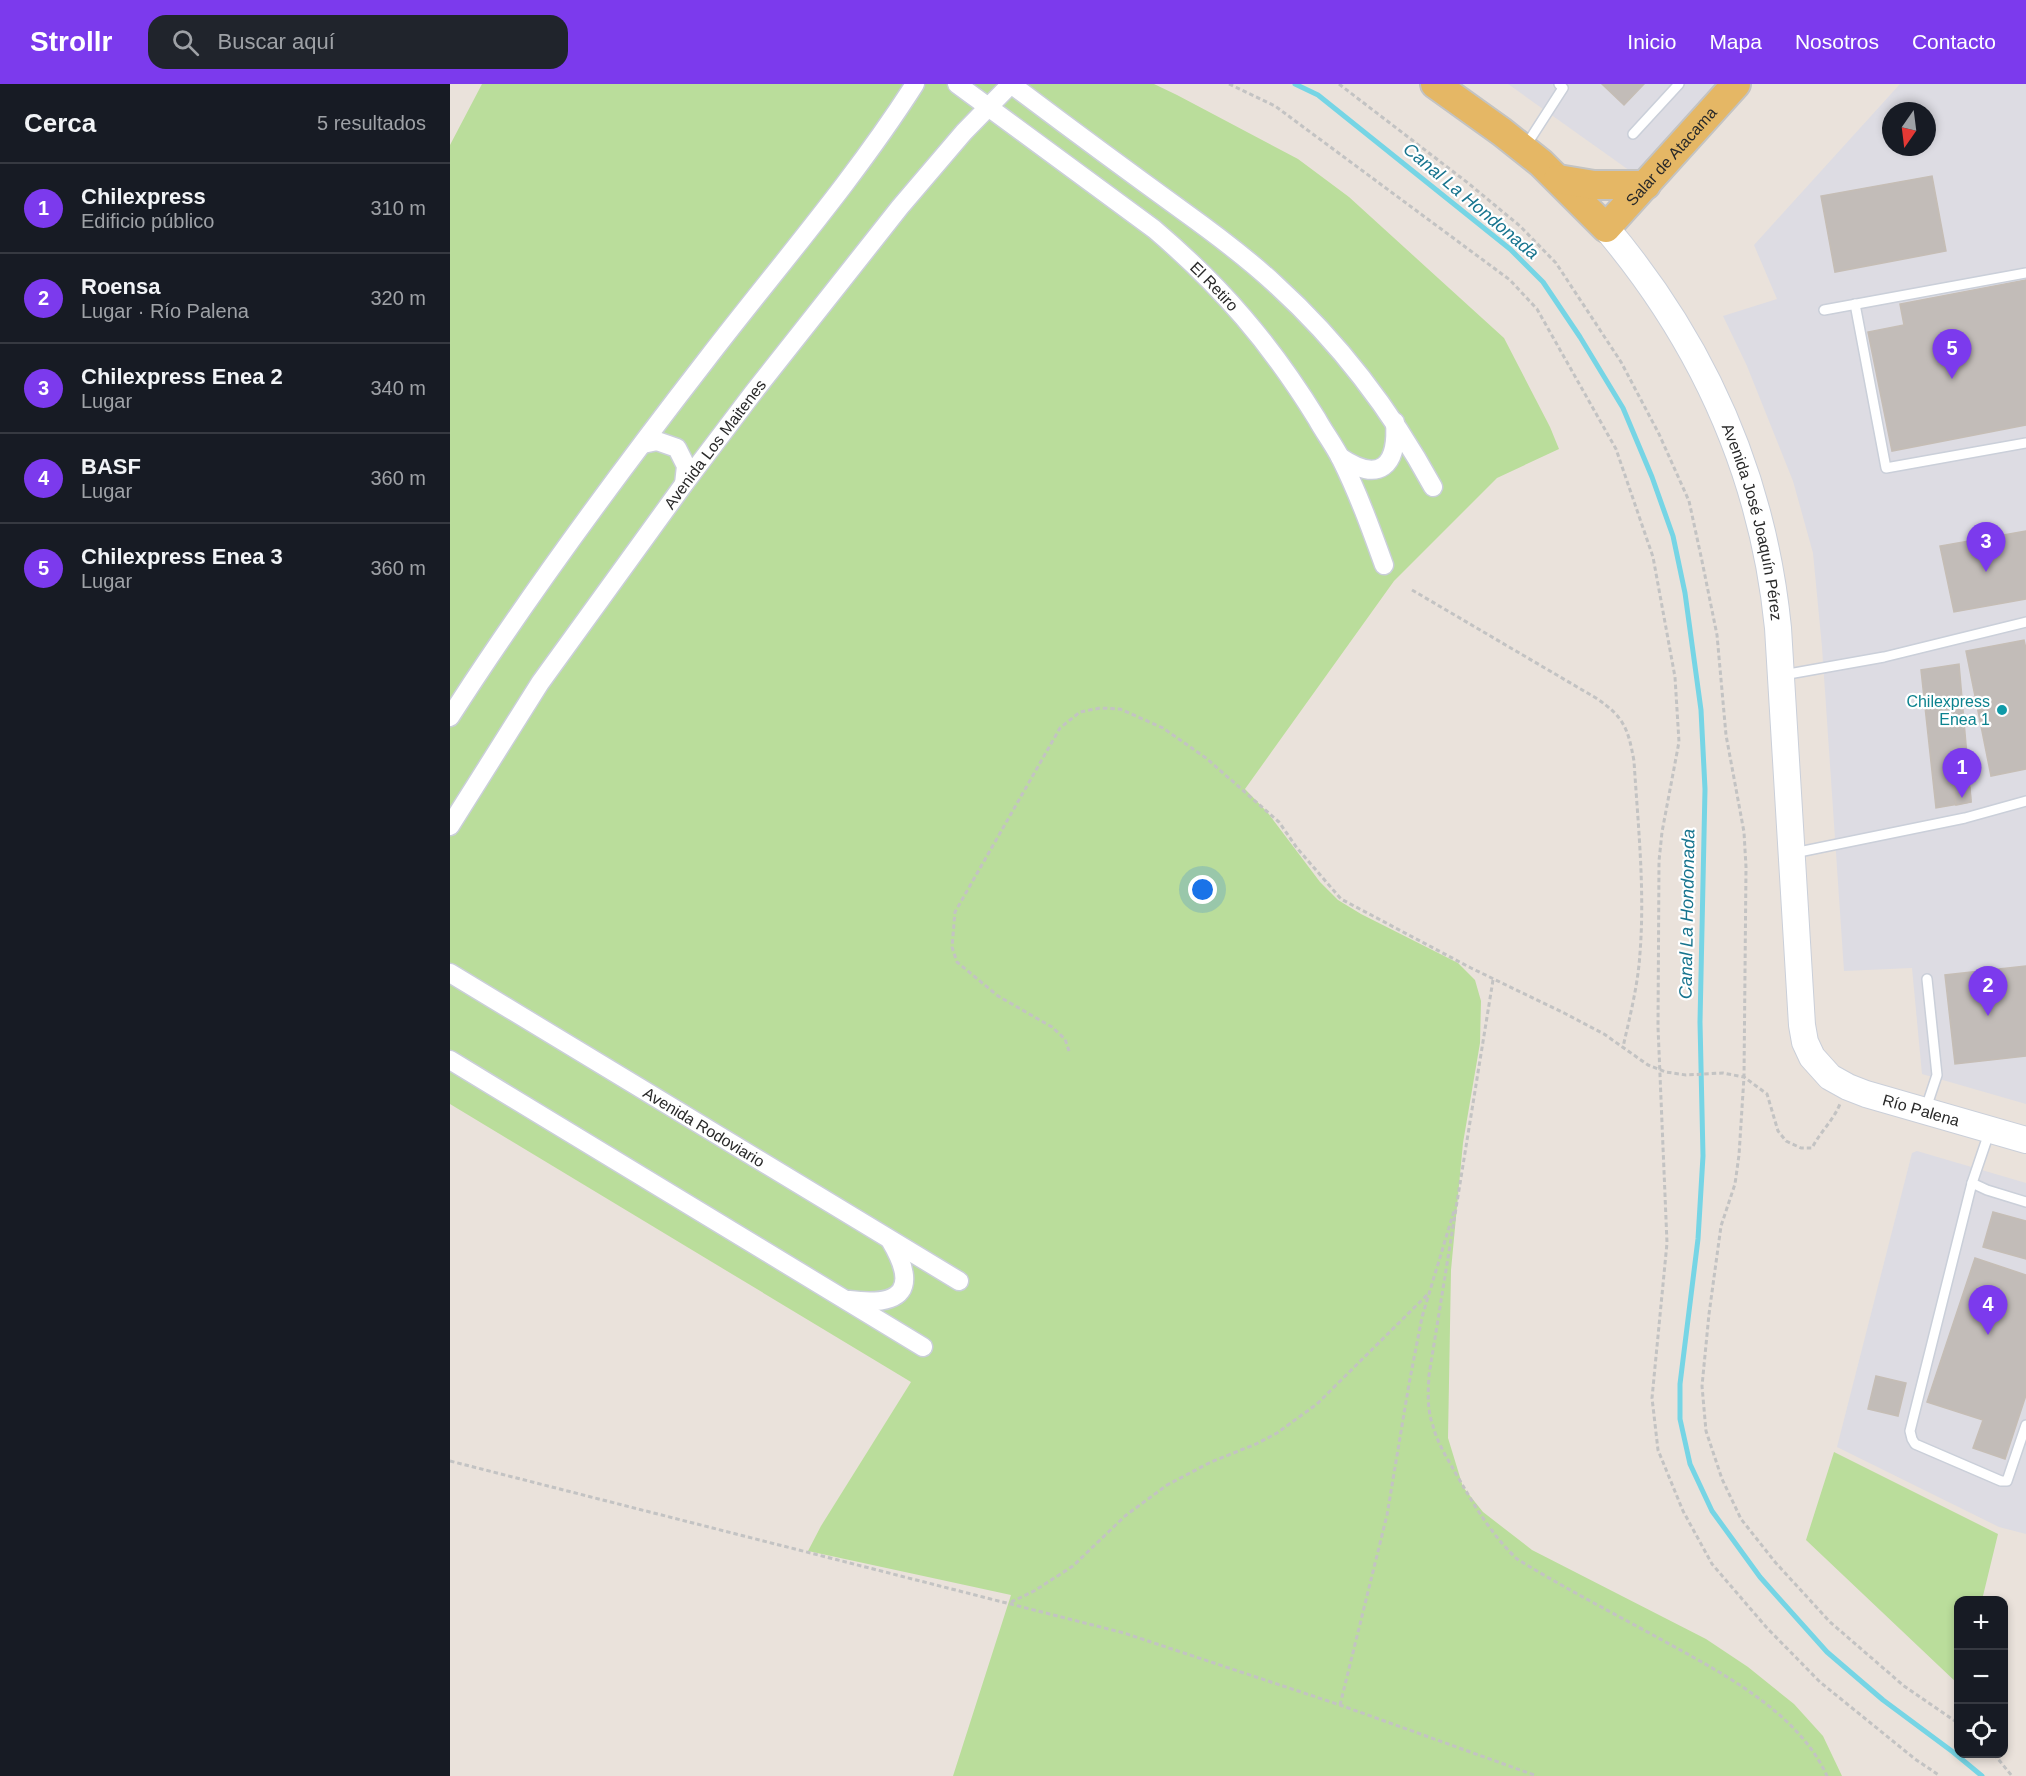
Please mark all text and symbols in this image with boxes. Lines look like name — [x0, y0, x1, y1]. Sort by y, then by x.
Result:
search box — [148, 15, 568, 69]
text: Strollr — [30, 26, 112, 57]
icon: search — [169, 26, 202, 59]
text: Buscar aquí — [217, 29, 335, 54]
text: Inicio — [1627, 30, 1676, 53]
text: Mapa — [1709, 30, 1762, 53]
text: Nosotros — [1795, 30, 1879, 53]
text: Contacto — [1912, 30, 1996, 53]
north arrow — [1882, 102, 1936, 156]
street label: Salar de Atacama — [1623, 104, 1720, 209]
text: Cerca — [24, 108, 96, 138]
text: 5 resultados — [317, 112, 426, 134]
water label: Canal La Hondonada — [1399, 139, 1543, 263]
text: Chilexpress — [81, 184, 206, 209]
text: 1 — [38, 197, 49, 219]
text: 310 m — [370, 197, 426, 219]
text: Edificio público — [81, 210, 214, 232]
street label: El Retiro — [1187, 259, 1242, 315]
text: Roensa — [81, 274, 160, 299]
text: 2 — [38, 287, 49, 309]
text: 320 m — [370, 287, 426, 309]
text: Lugar · Río Palena — [81, 300, 249, 322]
pin: 5 — [1932, 330, 1972, 379]
text: Chilexpress Enea 2 — [81, 364, 283, 389]
street label: Avenida Los Maitenes — [661, 376, 769, 512]
text: 3 — [38, 377, 49, 399]
text: 340 m — [370, 377, 426, 399]
text: Lugar — [81, 390, 132, 412]
street label: Avenida José Joaquín Pérez — [1719, 421, 1785, 622]
text: BASF — [81, 454, 141, 479]
text: 4 — [38, 467, 49, 489]
text: 360 m — [370, 467, 426, 489]
text: Lugar — [81, 480, 132, 502]
pin: 3 — [1966, 522, 2006, 572]
text: Chilexpress Enea 3 — [81, 544, 283, 569]
text: 5 — [38, 557, 49, 579]
text: 360 m — [370, 557, 426, 579]
text: Lugar — [81, 570, 132, 592]
place label: Chilexpress Enea 1 — [1906, 693, 1990, 728]
marker: Chilexpress Enea 1 — [1995, 703, 2009, 717]
pin: 1 — [1942, 748, 1982, 798]
water label: Canal La Hondonada — [1676, 829, 1698, 999]
your location — [1188, 875, 1217, 904]
pin: 2 — [1968, 966, 2008, 1016]
street label: Avenida Rodoviario — [640, 1084, 768, 1170]
street label: Río Palena — [1881, 1091, 1962, 1129]
pin: 4 — [1968, 1286, 2008, 1335]
map controls — [1954, 1596, 2008, 1758]
button: + — [1954, 1596, 2008, 1650]
button: − — [1954, 1650, 2008, 1704]
button: locate — [1954, 1704, 2008, 1758]

